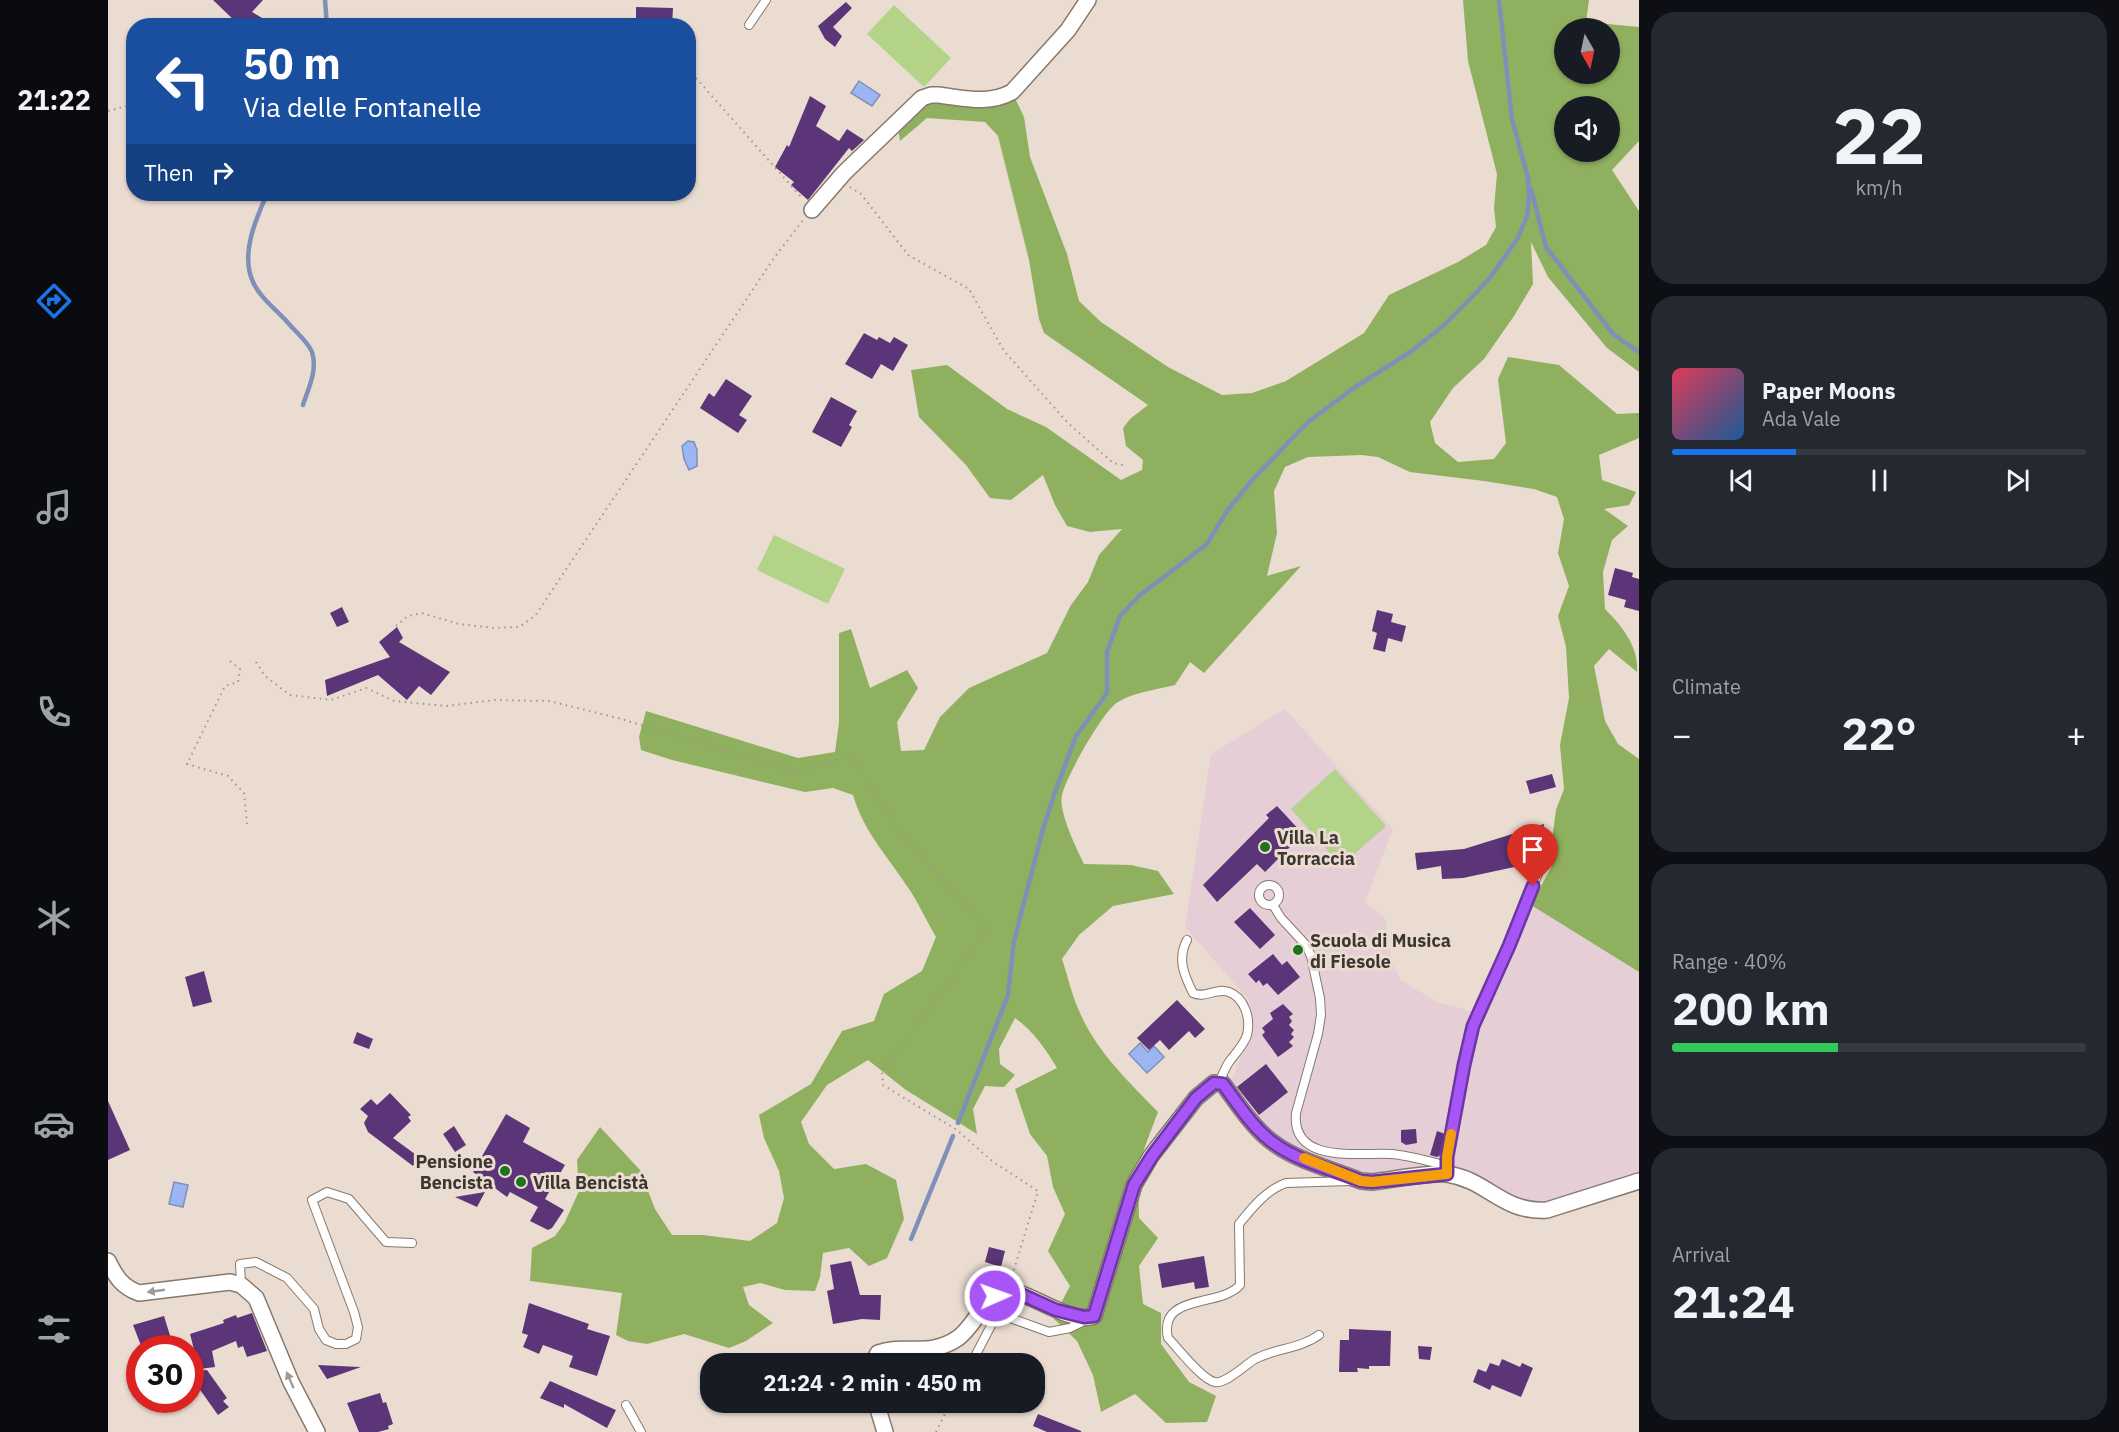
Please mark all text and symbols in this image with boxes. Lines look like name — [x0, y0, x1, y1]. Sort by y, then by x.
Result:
north arrow — [1554, 18, 1620, 84]
map controls — [1554, 18, 1620, 162]
text: 50 m — [243, 36, 341, 91]
icon: left — [144, 42, 222, 120]
text: 21:22 — [17, 82, 91, 117]
text: 22 — [1832, 84, 1926, 185]
text: Via delle Fontanelle — [243, 89, 482, 124]
button: sound — [1554, 96, 1620, 162]
icon: right — [206, 156, 239, 189]
text: Then — [144, 158, 194, 187]
text: km/h — [1855, 174, 1903, 201]
icon: directions — [33, 280, 75, 322]
text: Paper Moons — [1762, 376, 1895, 405]
text: Ada Vale — [1762, 405, 1841, 432]
icon: previous — [1725, 464, 1758, 497]
icon: pause — [1863, 464, 1896, 497]
icon: next — [2001, 464, 2034, 497]
icon: music — [33, 486, 75, 528]
text: Climate — [1672, 673, 1741, 700]
icon: phone — [33, 691, 75, 733]
text: 22° — [1841, 704, 1917, 762]
text: − — [1672, 713, 1692, 756]
text: + — [2066, 713, 2086, 756]
pin — [1507, 824, 1558, 886]
place label: Villa La Torraccia — [1277, 826, 1355, 870]
icon: arrive — [1516, 833, 1549, 866]
marker: Villa La Torraccia — [1258, 840, 1272, 854]
icon: climate — [33, 897, 75, 939]
place label: Scuola di Musica di Fiesole — [1310, 929, 1451, 973]
marker: Scuola di Musica di Fiesole — [1291, 943, 1305, 957]
text: Range · 40% — [1672, 948, 1787, 975]
text: 200 km — [1672, 979, 1830, 1037]
icon: car — [33, 1103, 75, 1145]
place label: Pensione Bencista — [415, 1150, 493, 1194]
marker: Pensione Bencista — [498, 1164, 512, 1178]
place label: Villa Bencistà — [533, 1171, 648, 1194]
marker: Villa Bencistà — [514, 1175, 528, 1189]
text: Arrival — [1672, 1241, 1730, 1268]
position arrow — [963, 1264, 1027, 1328]
text: 21:24 — [1672, 1272, 1795, 1330]
one-way arrow — [146, 1286, 165, 1295]
icon: filters — [33, 1308, 75, 1350]
speed limit sign: 30 — [126, 1335, 204, 1413]
text: 21:24 · 2 min · 450 m — [763, 1368, 982, 1397]
one-way arrow — [286, 1371, 295, 1388]

